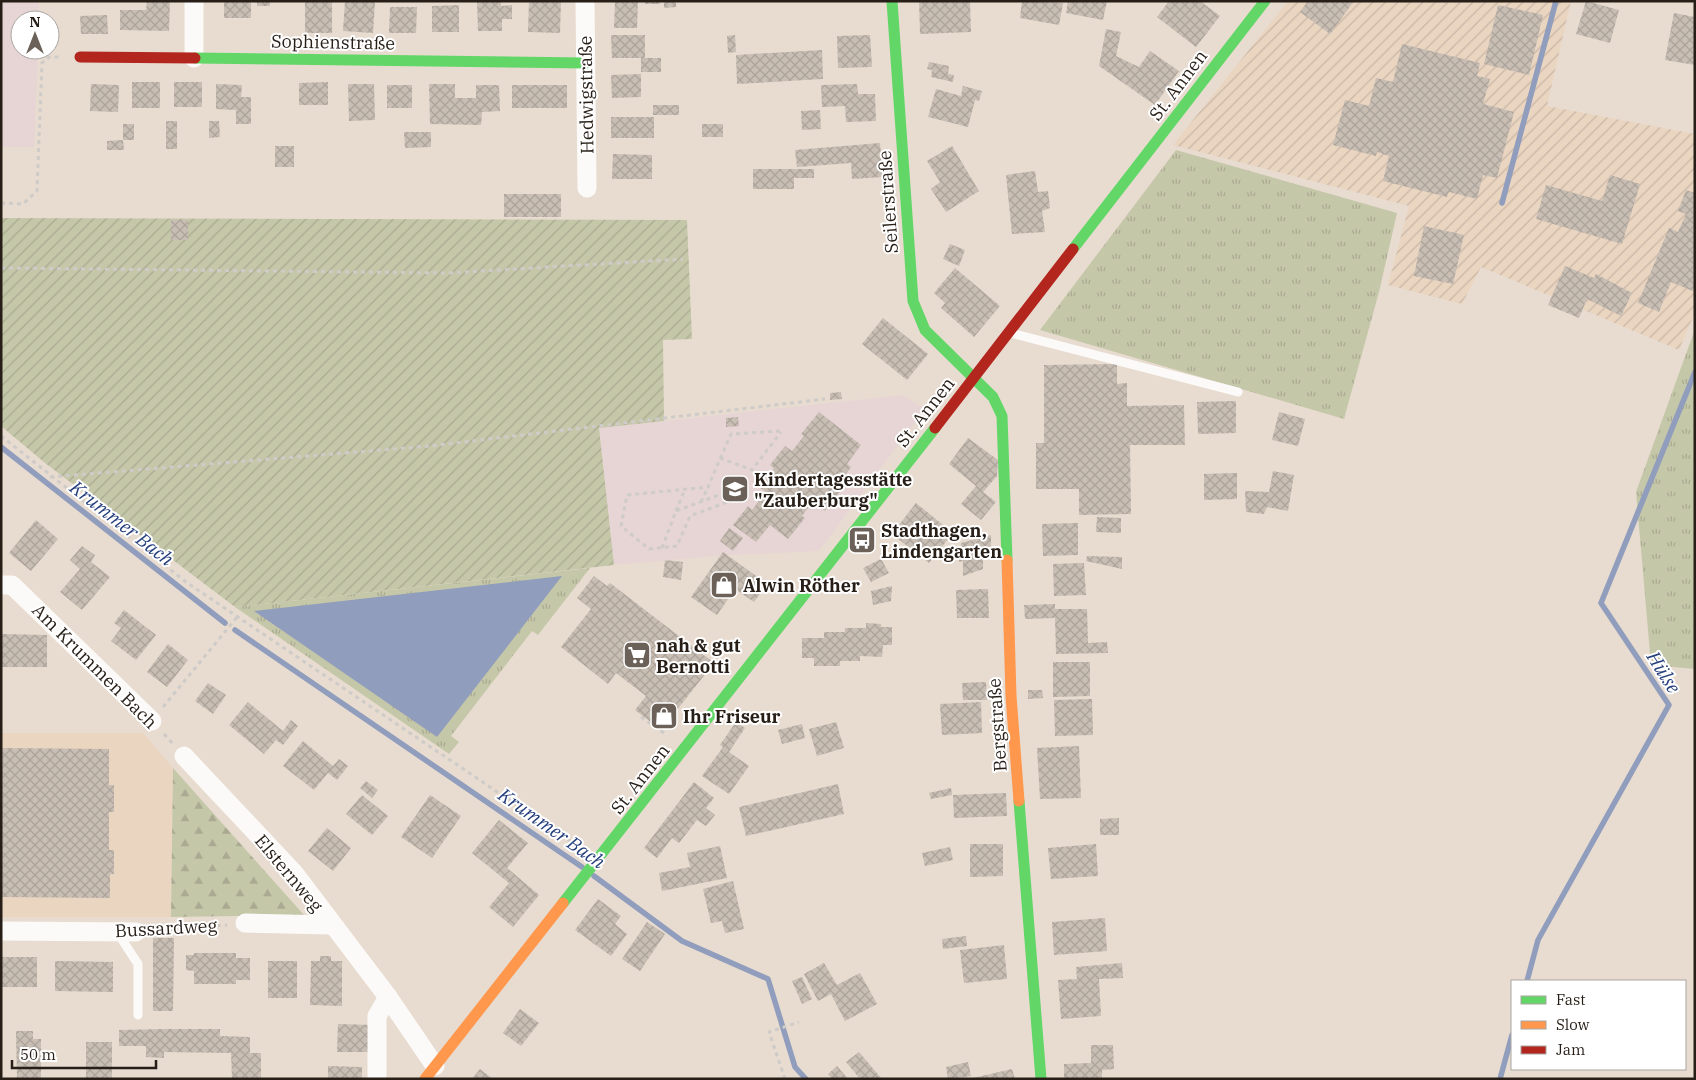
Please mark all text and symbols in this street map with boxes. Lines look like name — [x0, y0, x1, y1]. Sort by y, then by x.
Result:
north arrow — [10, 10, 60, 60]
text: N — [29, 13, 41, 31]
street label: Sophienstraße — [271, 29, 395, 55]
street label: Hedwigstraße — [573, 36, 599, 154]
street label: St. Annen — [1144, 45, 1212, 125]
street label: Seilerstraße — [873, 150, 903, 254]
street label: St. Annen — [891, 372, 959, 452]
place label: Kindertagesstätte "Zauberburg" — [754, 468, 912, 512]
water label: Krummer Bach — [65, 474, 179, 571]
school or university icon: Kindertagesstätte "Zauberburg" — [720, 474, 750, 504]
place label: Stadthagen, Lindengarten — [881, 519, 1002, 563]
bus stop icon: Stadthagen, Lindengarten — [847, 525, 877, 555]
shop icon: Alwin Röther — [709, 570, 739, 600]
place label: Alwin Röther — [743, 574, 860, 597]
street label: Am Krummen Bach — [28, 599, 162, 733]
place label: nah & gut Bernotti — [656, 634, 741, 678]
supermarket icon: nah & gut Bernotti — [622, 640, 652, 670]
water label: Hülse — [1641, 646, 1686, 698]
street label: Bergstraße — [982, 678, 1012, 772]
shop icon: Ihr Friseur — [649, 701, 679, 731]
place label: Ihr Friseur — [683, 705, 781, 728]
street label: St. Annen — [606, 739, 674, 819]
water label: Krummer Bach — [493, 782, 610, 874]
street label: Elsternweg — [250, 830, 328, 917]
street label: Bussardweg — [114, 914, 218, 942]
legend — [1511, 980, 1686, 1070]
text: Fast — [1556, 990, 1586, 1009]
text: Slow — [1556, 1015, 1590, 1034]
scale bar — [12, 1038, 156, 1070]
text: Jam — [1556, 1040, 1585, 1059]
text: 50 m — [20, 1045, 56, 1064]

